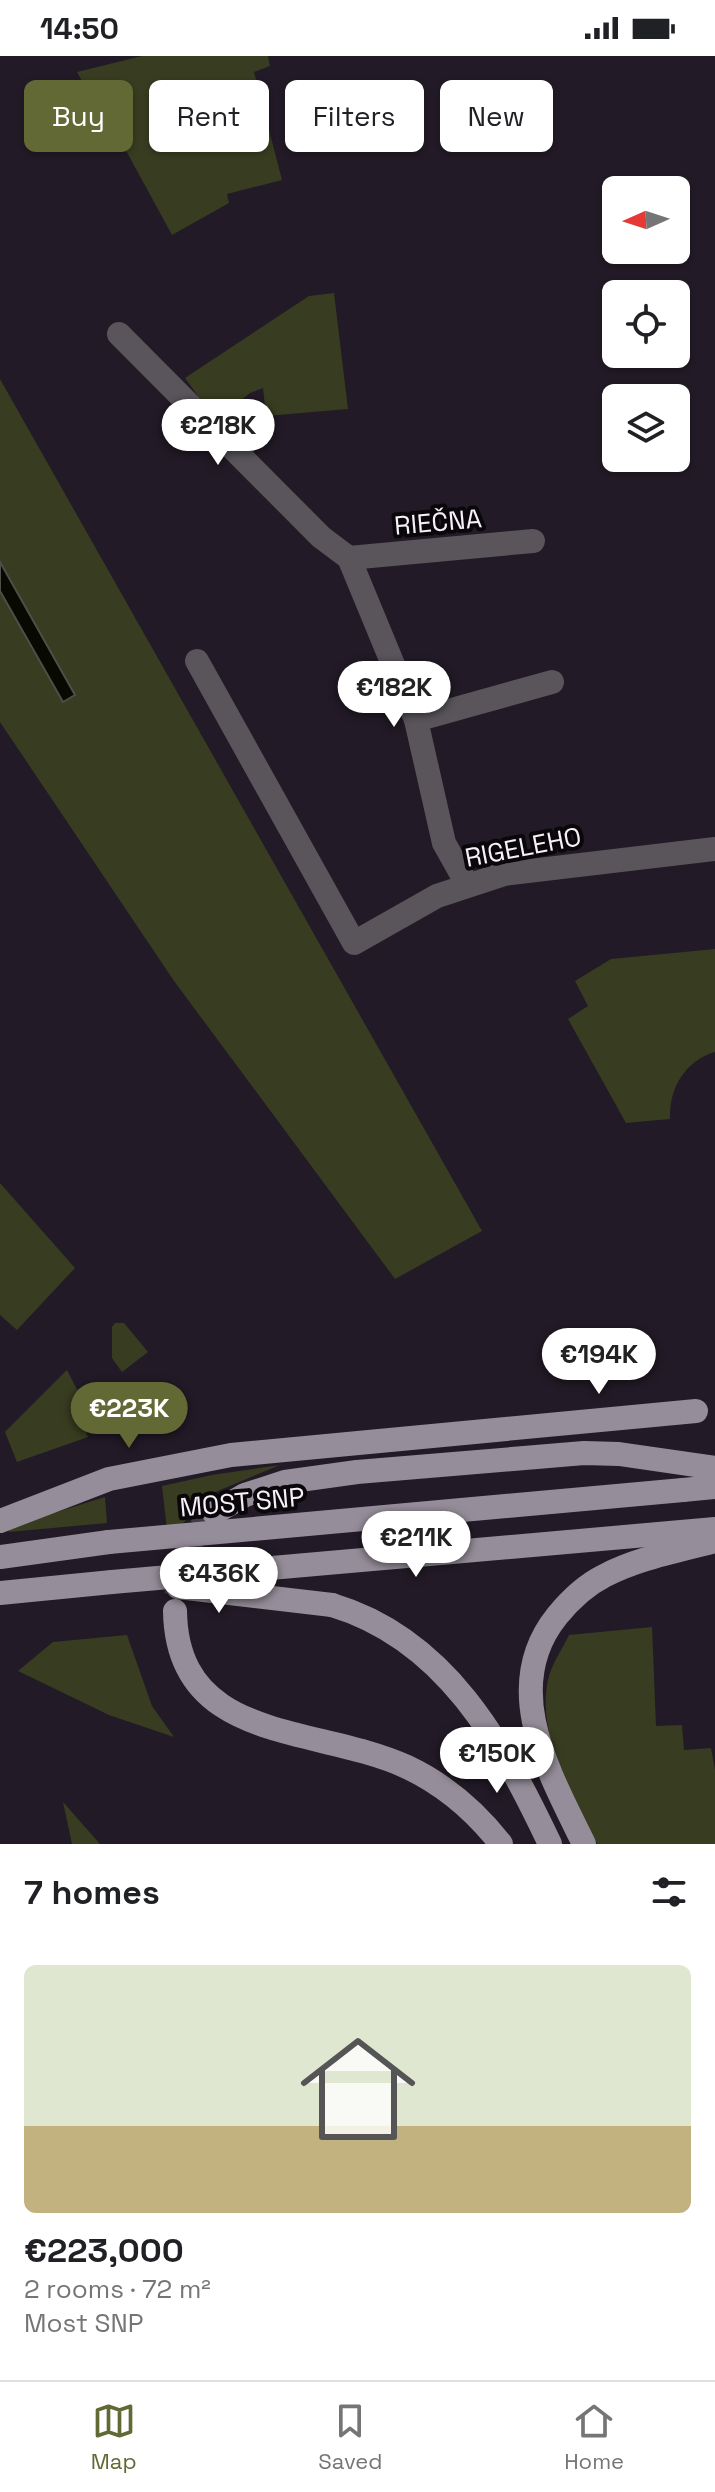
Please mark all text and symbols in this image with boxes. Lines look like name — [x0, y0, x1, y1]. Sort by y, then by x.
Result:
text: 14:50 — [40, 9, 119, 48]
chip: Buy — [24, 80, 133, 152]
chip: Rent — [149, 80, 269, 152]
chip: Filters — [285, 80, 424, 152]
chip: New — [440, 80, 553, 152]
north arrow — [602, 176, 690, 264]
map controls — [602, 176, 690, 472]
button: locate — [602, 280, 690, 368]
button: layers — [602, 384, 690, 472]
pin: €218K — [162, 399, 274, 467]
text: €218K — [180, 408, 256, 442]
street label: RIEČNA — [393, 501, 483, 543]
pin: €182K — [338, 661, 450, 729]
text: €182K — [356, 670, 432, 704]
street label: RIGELEHO — [462, 819, 584, 875]
pin: €194K — [543, 1328, 655, 1396]
text: €194K — [560, 1337, 638, 1371]
pin: €223K — [73, 1382, 185, 1450]
text: €223K — [89, 1391, 169, 1425]
street label: MOST SNP — [178, 1480, 306, 1524]
pin: €211K — [360, 1511, 472, 1579]
text: €211K — [380, 1520, 452, 1554]
pin: €436K — [163, 1547, 275, 1615]
text: €436K — [178, 1556, 260, 1590]
pin: €150K — [441, 1727, 553, 1795]
text: €150K — [458, 1736, 536, 1770]
icon: filters — [647, 1870, 691, 1914]
text: 7 homes — [24, 1871, 160, 1914]
icon: home — [286, 2017, 430, 2161]
text: €223,000 — [24, 2229, 184, 2272]
text: 2 rooms · 72 m² — [24, 2272, 211, 2306]
text: Most SNP — [24, 2306, 143, 2340]
tab: Map — [91, 2399, 137, 2475]
tab: Saved — [318, 2399, 383, 2475]
tab: Home — [564, 2399, 624, 2475]

